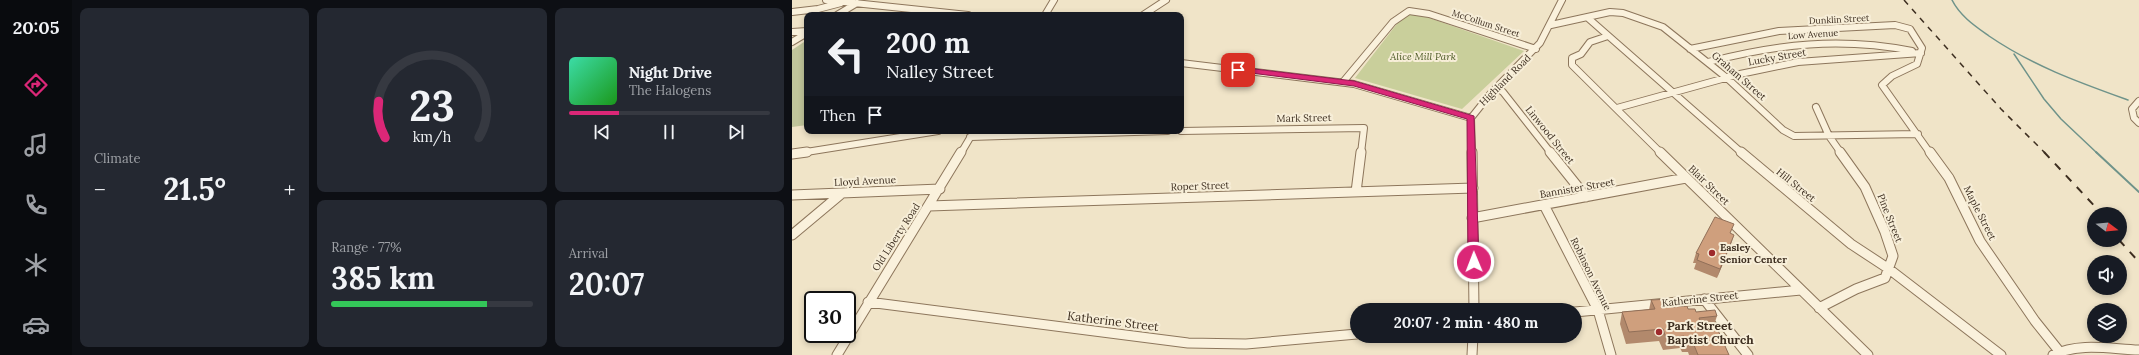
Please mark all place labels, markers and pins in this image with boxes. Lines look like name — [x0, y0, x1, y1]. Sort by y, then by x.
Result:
pin — [1221, 53, 1255, 87]
place label: Easley Senior Center — [1720, 241, 1787, 266]
marker: Easley Senior Center — [1707, 248, 1717, 258]
place label: Park Street Baptist Church — [1667, 318, 1754, 347]
marker: Park Street Baptist Church — [1654, 327, 1664, 337]

